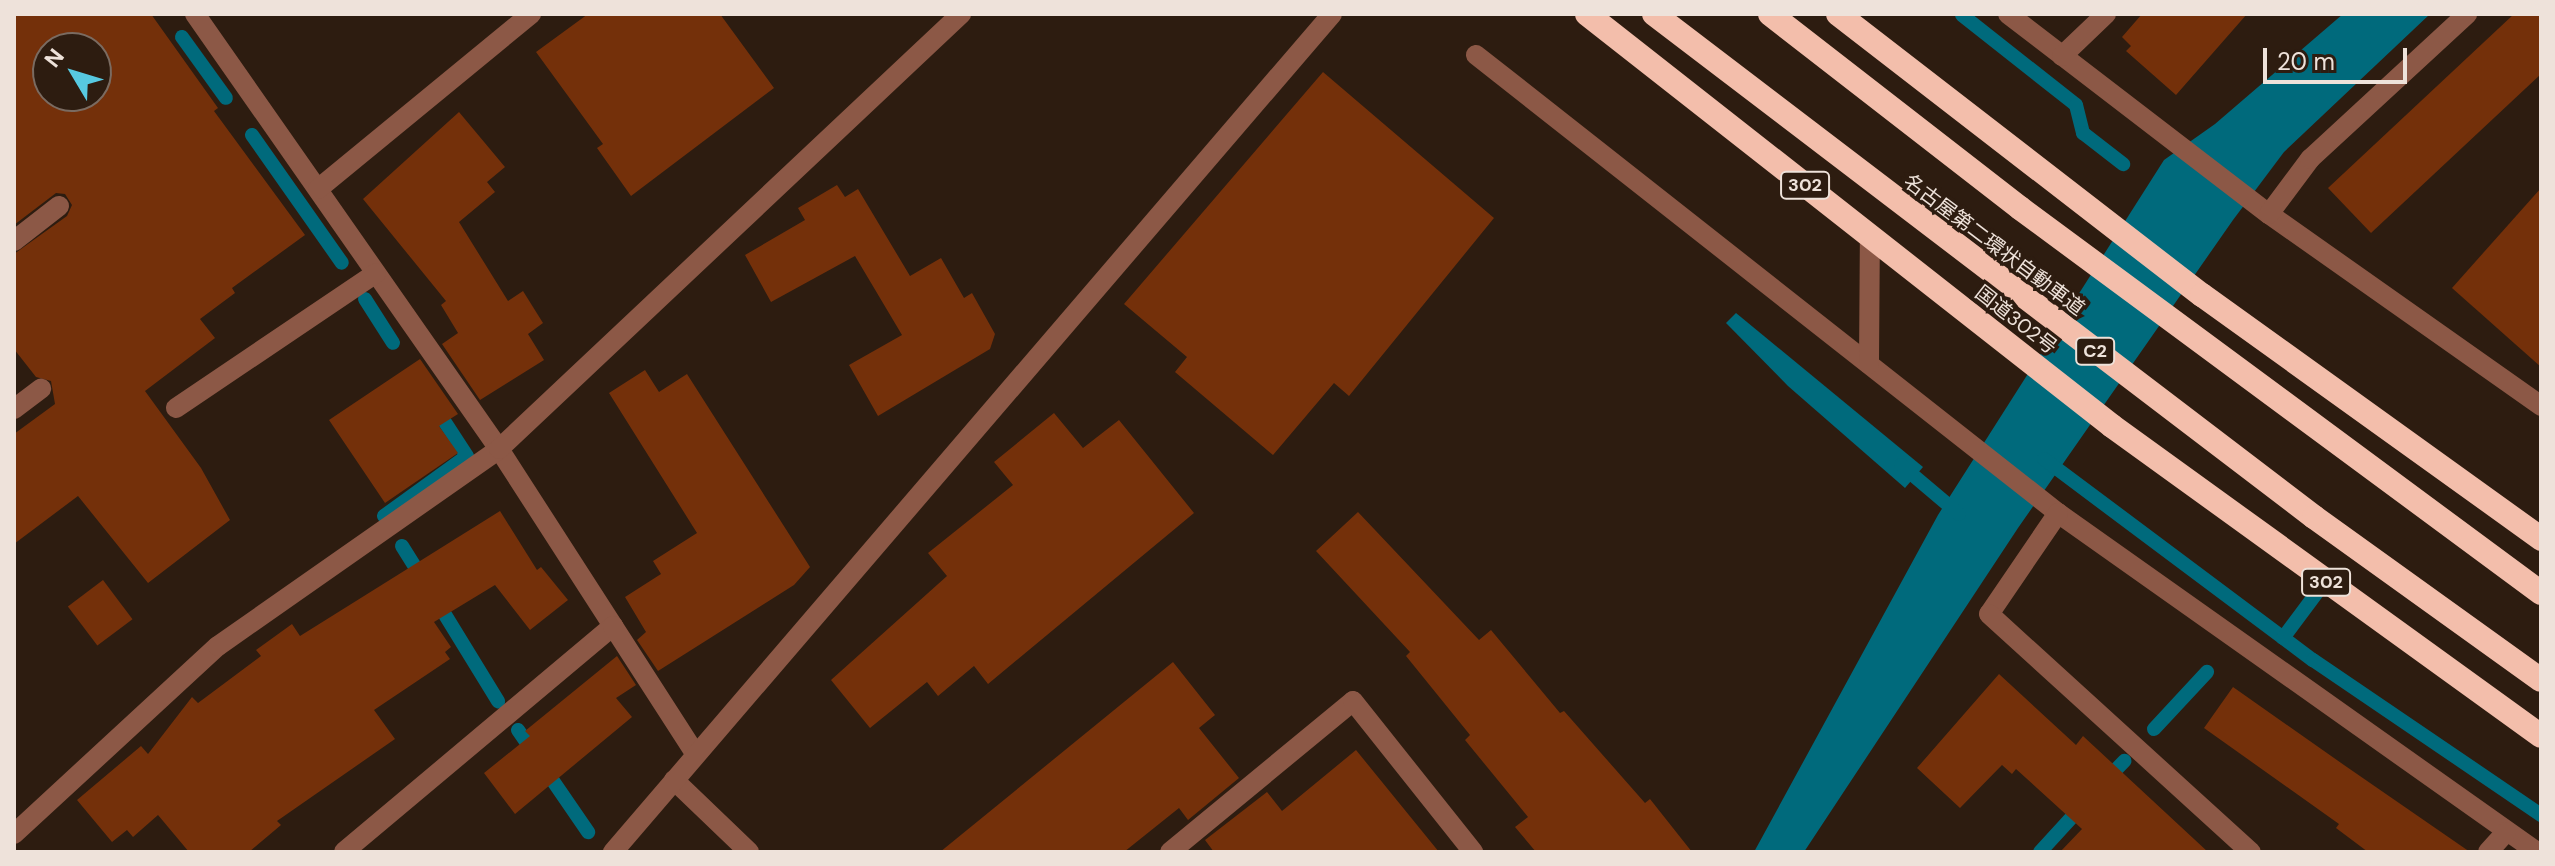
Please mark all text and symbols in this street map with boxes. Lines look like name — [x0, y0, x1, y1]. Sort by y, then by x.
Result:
north arrow — [32, 32, 112, 112]
scale bar — [2267, 32, 2411, 82]
text: N — [38, 43, 71, 73]
text: 20 m — [2277, 46, 2335, 77]
street label: 名古屋第二環状自動車道 — [1899, 169, 2089, 321]
road number: 302 — [1779, 171, 1831, 199]
street label: 国道302号 — [1970, 281, 2062, 359]
road number: C2 — [2075, 337, 2115, 365]
road number: 302 — [2300, 568, 2352, 596]

